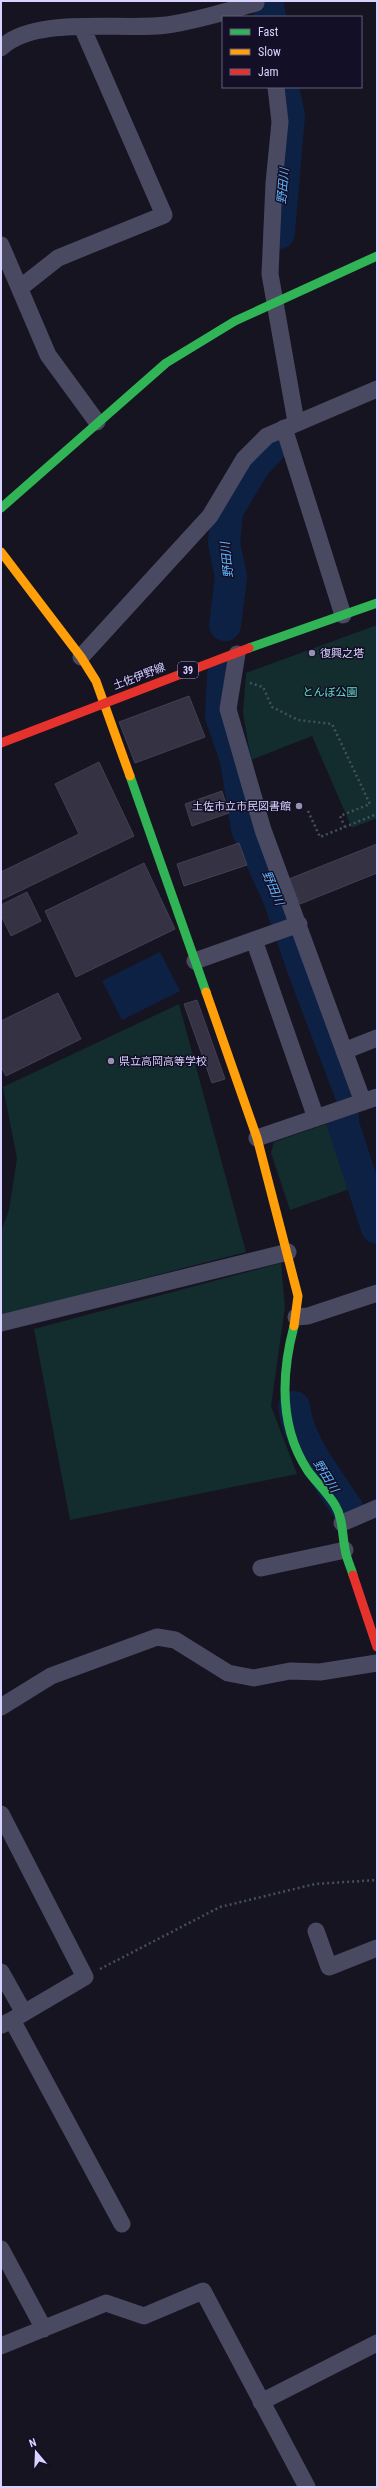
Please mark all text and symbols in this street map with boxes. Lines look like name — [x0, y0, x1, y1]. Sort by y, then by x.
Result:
legend — [222, 16, 362, 88]
text: Fast — [258, 25, 279, 39]
text: Slow — [258, 45, 281, 59]
text: Jam — [258, 65, 279, 79]
water label: 野田川 — [274, 165, 292, 205]
water label: 野田川 — [218, 539, 236, 579]
place label: 復興之塔 — [320, 647, 364, 660]
marker: 復興之塔 — [307, 648, 317, 658]
street label: 土佐伊野線 — [111, 661, 167, 692]
road number: 39 — [178, 662, 198, 678]
park label: とんぼ公園 — [303, 686, 358, 699]
place label: 土佐市立市民図書館 — [192, 800, 291, 813]
marker: 土佐市立市民図書館 — [294, 801, 304, 811]
water label: 野田川 — [260, 869, 287, 909]
place label: 県立高岡高等学校 — [119, 1055, 207, 1068]
marker: 県立高岡高等学校 — [106, 1056, 116, 1066]
water label: 野田川 — [311, 1457, 343, 1497]
north arrow — [16, 2432, 56, 2472]
text: N — [28, 2436, 38, 2450]

